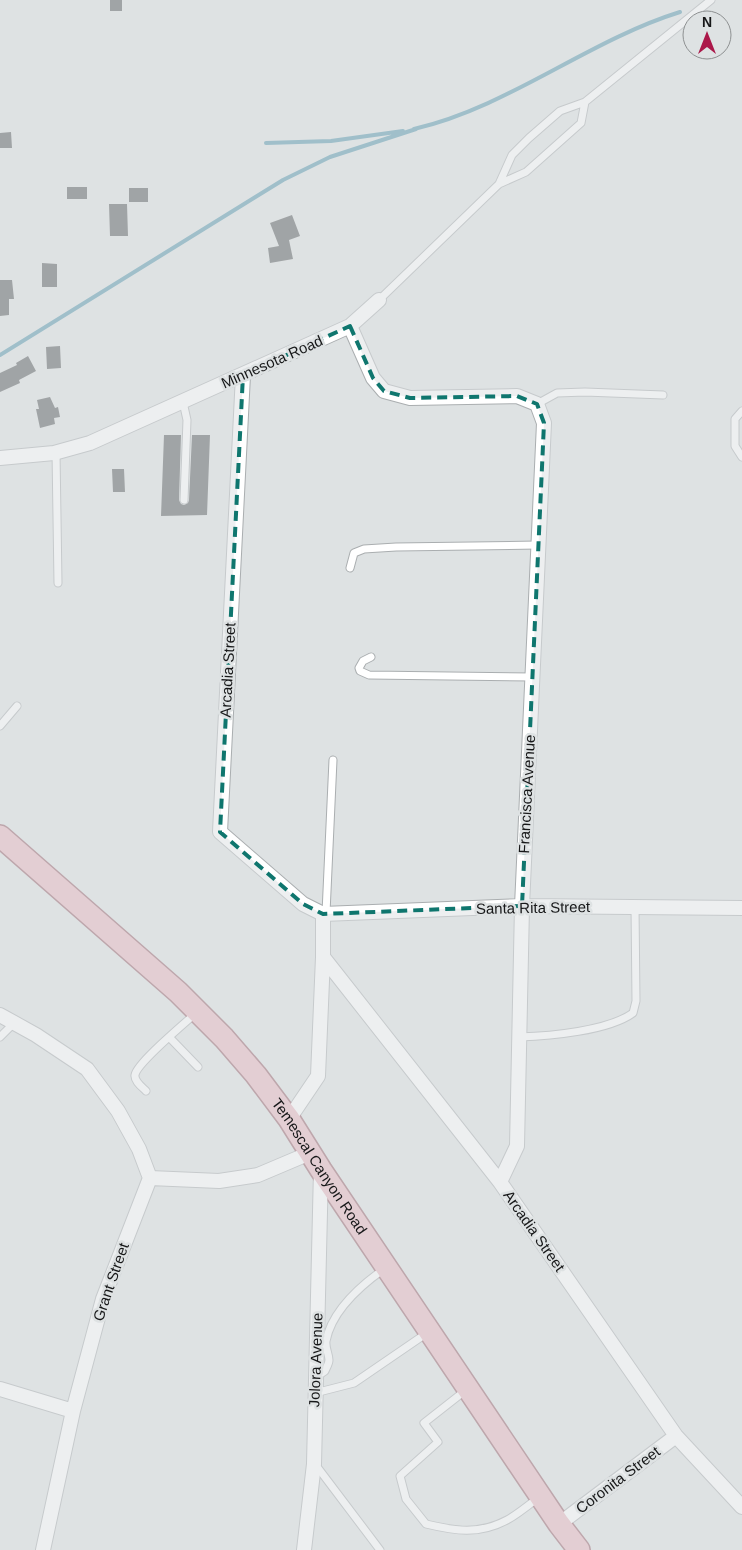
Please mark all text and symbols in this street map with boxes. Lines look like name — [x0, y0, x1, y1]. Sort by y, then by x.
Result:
north arrow — [682, 10, 732, 60]
text: N — [702, 14, 712, 30]
street label: Minnesota Road — [218, 332, 325, 392]
street label: Arcadia Street — [217, 621, 239, 718]
street label: Francisca Avenue — [515, 734, 538, 854]
street label: Santa Rita Street — [476, 898, 591, 917]
street label: Temescal Canyon Road — [269, 1095, 371, 1237]
street label: Arcadia Street — [500, 1187, 569, 1275]
street label: Grant Street — [89, 1240, 132, 1323]
street label: Jolora Avenue — [305, 1312, 326, 1408]
street label: Coronita Street — [572, 1442, 664, 1517]

